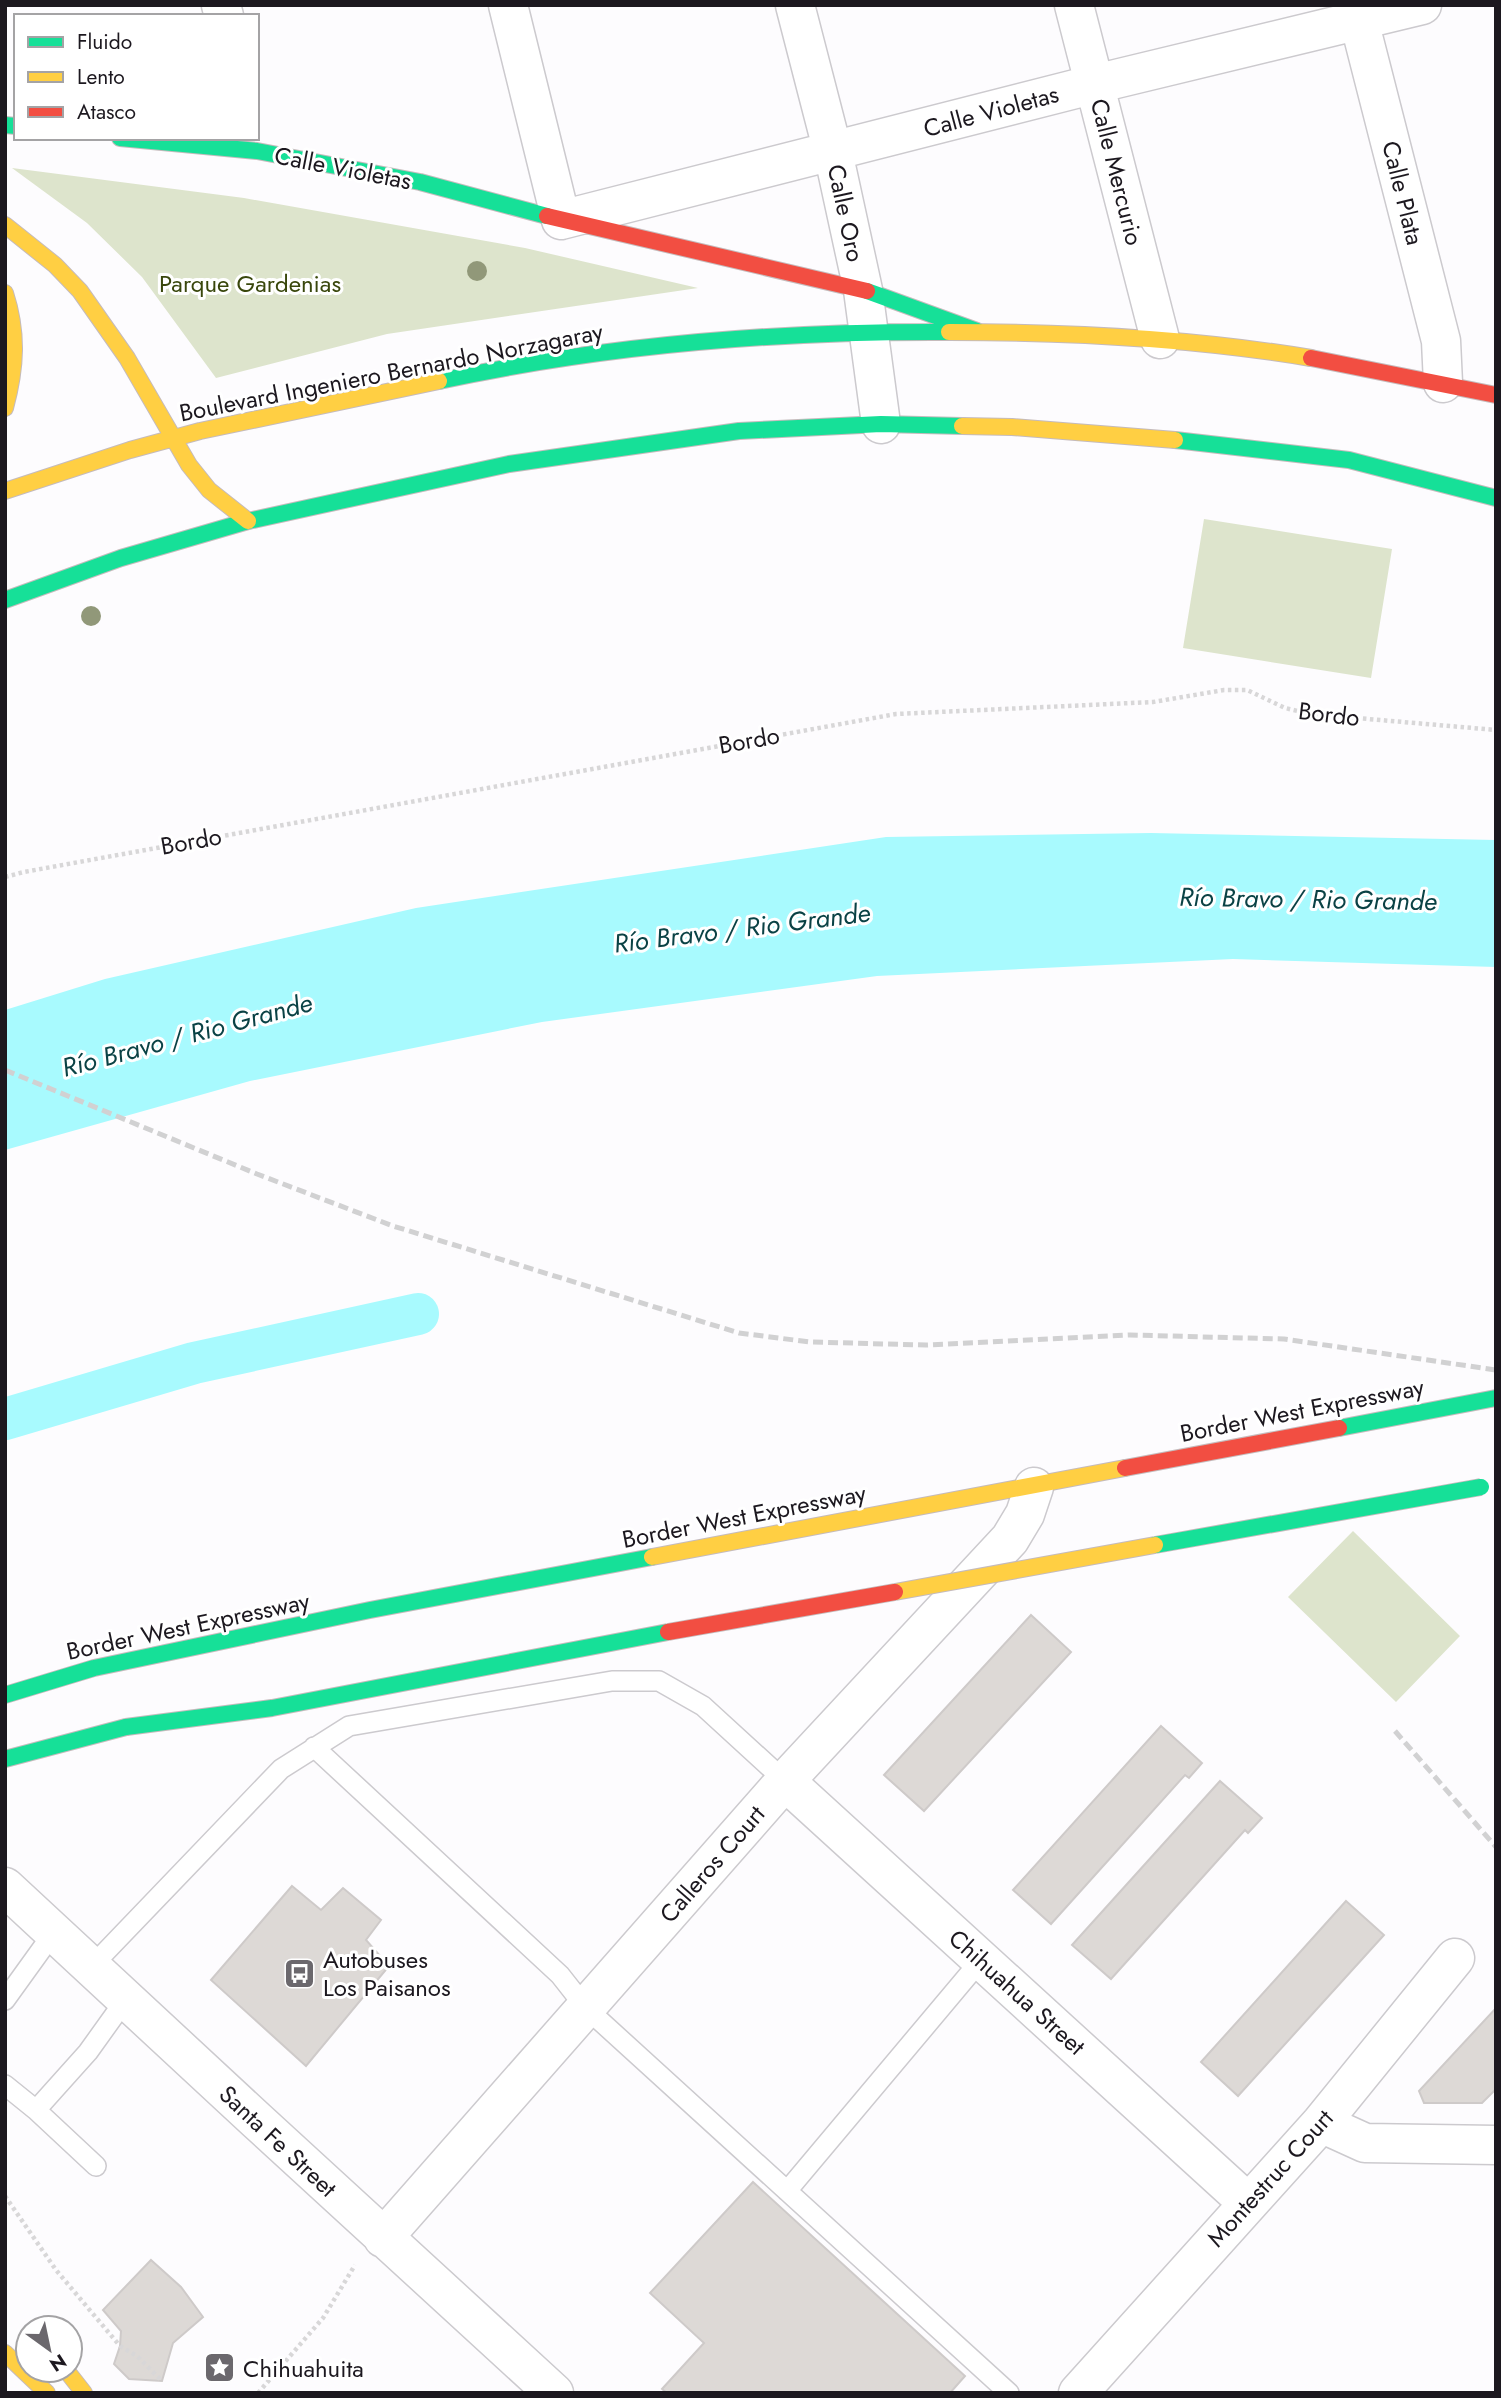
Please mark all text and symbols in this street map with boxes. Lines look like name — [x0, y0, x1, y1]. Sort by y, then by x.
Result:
legend — [14, 14, 259, 140]
text: Fluido — [77, 27, 132, 57]
text: Lento — [77, 62, 125, 92]
street label: Calle Violetas — [920, 76, 1062, 146]
street label: Calle Mercurio — [1082, 95, 1152, 249]
text: Atasco — [77, 97, 136, 127]
street label: Calle Plata — [1373, 137, 1433, 249]
street label: Calle Violetas — [272, 138, 414, 198]
street label: Calle Oro — [819, 161, 873, 265]
park label: Parque Gardenias — [159, 266, 341, 301]
street label: Boulevard Ingeniero Bernardo Norzagaray — [176, 314, 606, 430]
street label: Bordo — [1296, 693, 1362, 735]
street label: Bordo — [716, 717, 782, 763]
street label: Bordo — [158, 818, 224, 864]
water label: Río Bravo / Rio Grande — [1179, 878, 1437, 920]
water label: Río Bravo / Rio Grande — [612, 893, 872, 963]
water label: Río Bravo / Rio Grande — [58, 983, 316, 1087]
street label: Border West Expressway — [1177, 1369, 1427, 1451]
street label: Border West Expressway — [619, 1475, 869, 1557]
street label: Border West Expressway — [63, 1583, 313, 1669]
street label: Calleros Court — [651, 1797, 773, 1930]
street label: Chihuahua Street — [941, 1921, 1093, 2063]
place label: Autobuses Los Paisanos — [323, 1942, 451, 2005]
bus stop icon: Autobuses Los Paisanos — [283, 1956, 317, 1990]
street label: Santa Fe Street — [211, 2077, 345, 2205]
street label: Montestruc Court — [1199, 2101, 1341, 2254]
north arrow — [14, 2314, 84, 2384]
text: N — [44, 2347, 72, 2378]
place icon: Chihuahuita — [203, 2351, 237, 2385]
place label: Chihuahuita — [243, 2351, 364, 2386]

